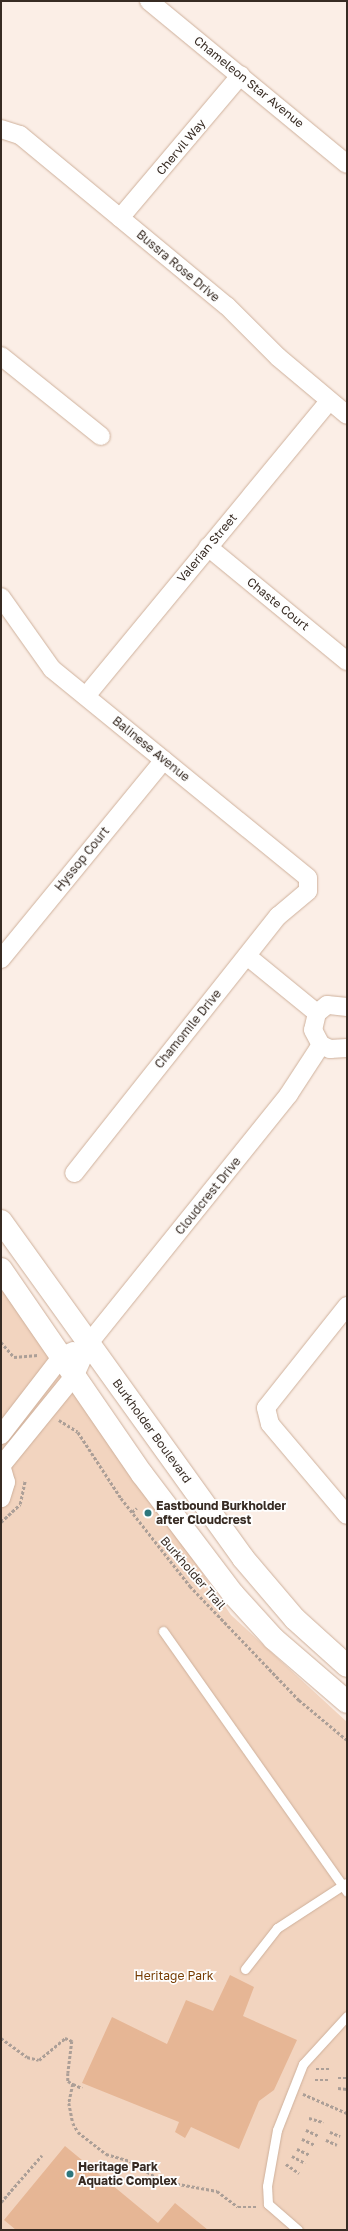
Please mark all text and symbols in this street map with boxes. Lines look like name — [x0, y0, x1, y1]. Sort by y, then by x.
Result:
street label: Chameleon Star Avenue — [191, 33, 307, 131]
street label: Chervil Way — [153, 116, 209, 178]
street label: Bussra Rose Drive — [134, 227, 222, 305]
street label: Valerian Street — [174, 511, 240, 585]
street label: Chaste Court — [244, 575, 312, 633]
street label: Balinese Avenue — [110, 714, 192, 784]
street label: Hyssop Court — [52, 824, 112, 894]
street label: Chamomile Drive — [152, 987, 224, 1071]
street label: Cloudcrest Drive — [172, 1154, 244, 1238]
street label: Burkholder Boulevard — [109, 1376, 195, 1486]
place label: Eastbound Burkholder after Cloudcrest — [156, 1499, 286, 1527]
marker: Eastbound Burkholder after Cloudcrest — [143, 1508, 153, 1518]
street label: Burkholder Trail — [157, 1534, 229, 1612]
park label: Heritage Park — [135, 1969, 213, 1983]
place label: Heritage Park Aquatic Complex — [78, 2160, 177, 2188]
marker: Heritage Park Aquatic Complex — [65, 2169, 75, 2179]

